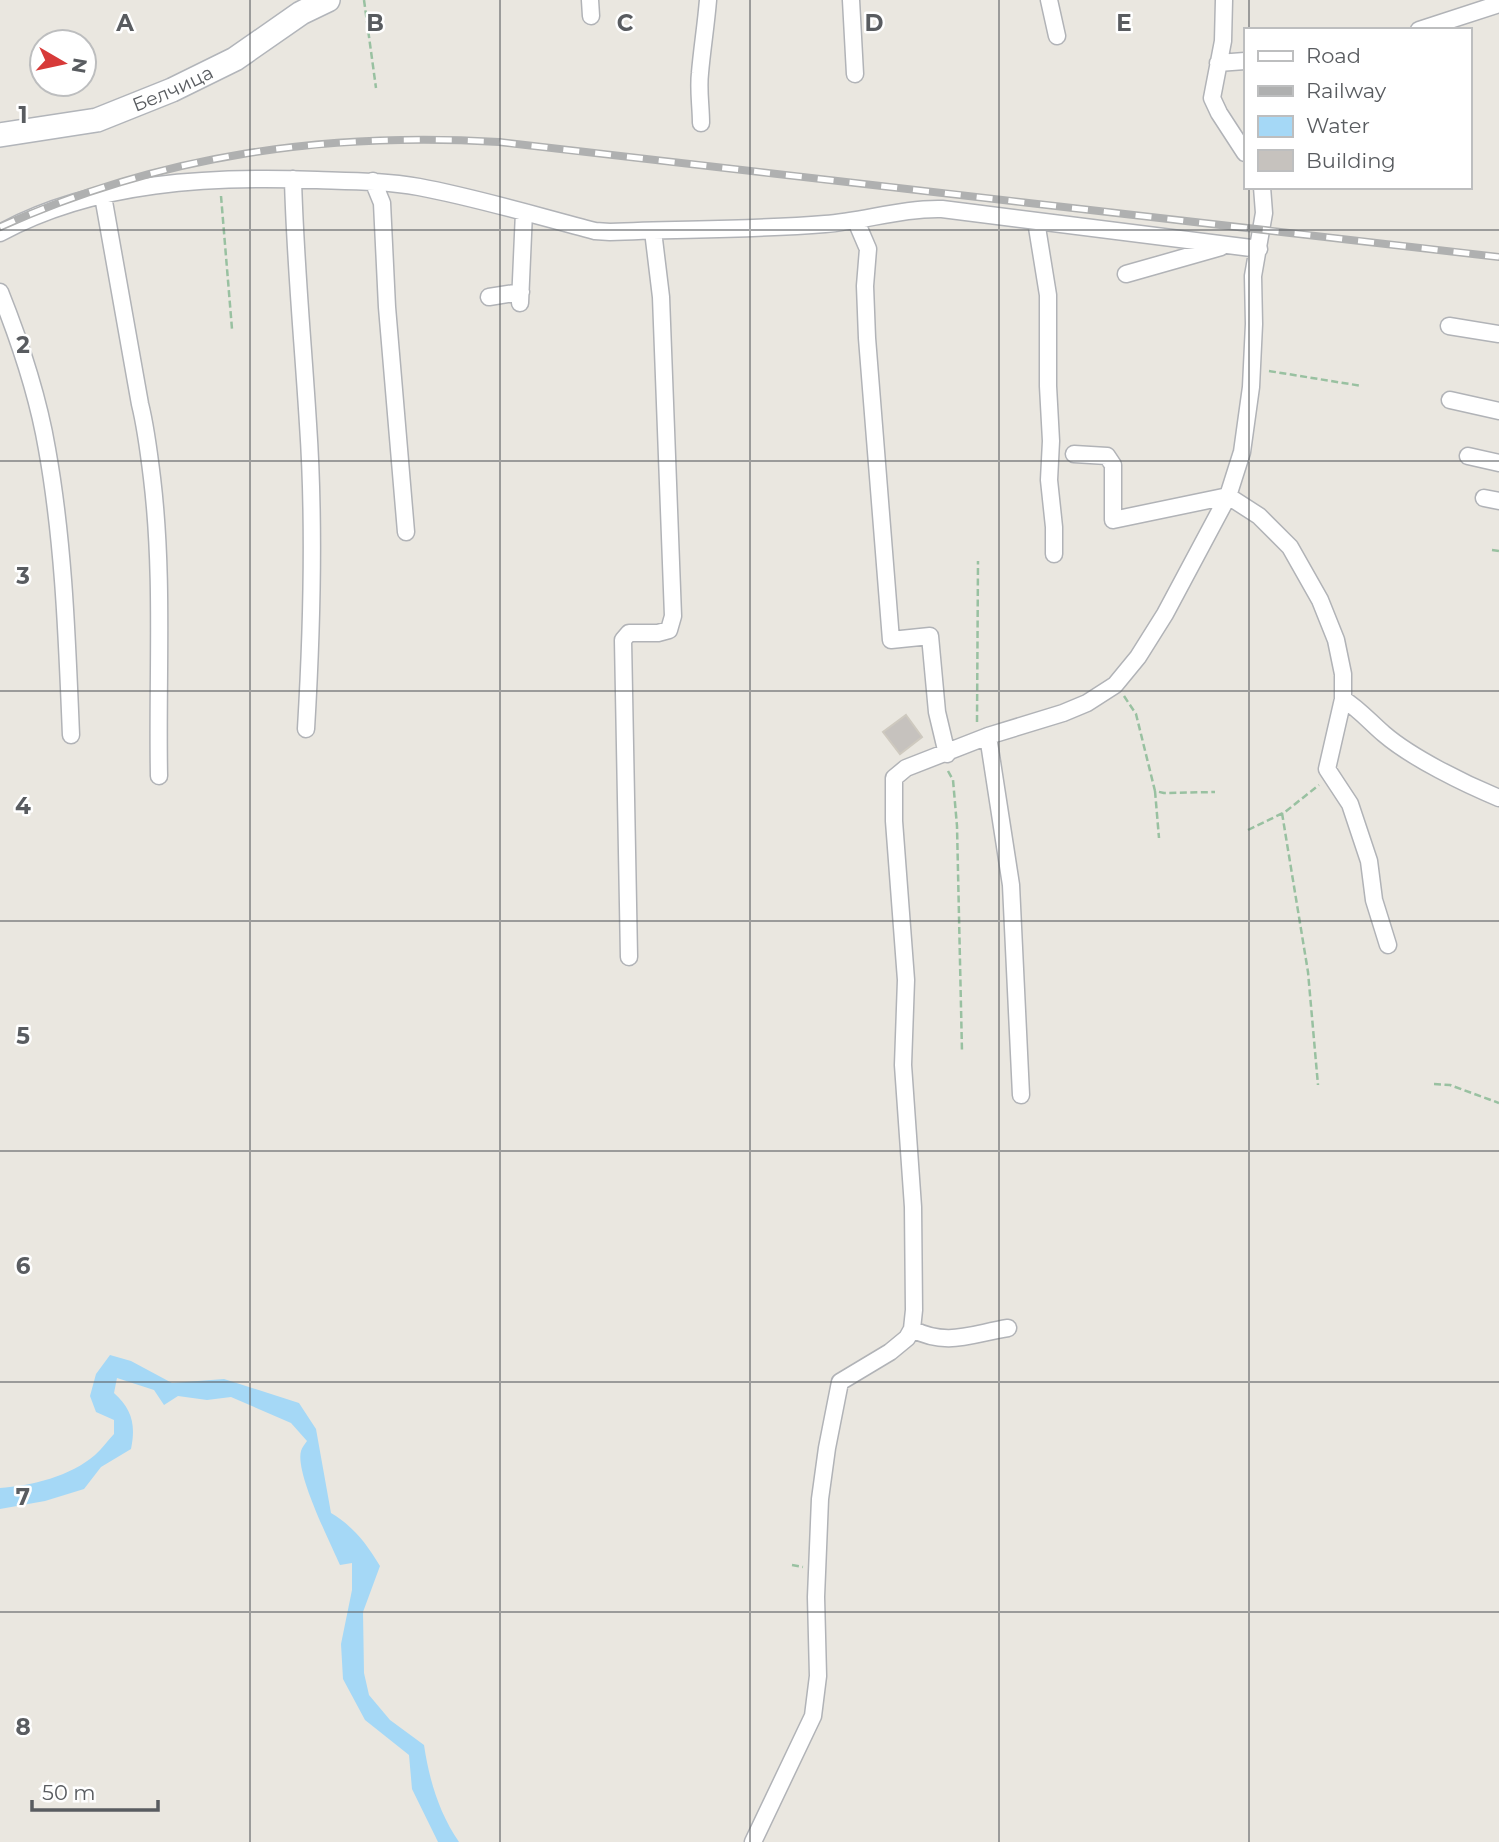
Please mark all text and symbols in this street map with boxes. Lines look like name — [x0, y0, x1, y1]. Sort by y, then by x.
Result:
text: A — [115, 9, 134, 37]
text: B — [366, 9, 384, 37]
text: C — [617, 9, 634, 37]
text: D — [865, 9, 884, 37]
text: E — [1116, 9, 1132, 37]
north arrow — [28, 28, 98, 98]
legend — [1244, 28, 1471, 189]
text: Road — [1306, 43, 1361, 68]
text: N — [67, 56, 92, 75]
street label: Белчица — [129, 60, 217, 116]
text: Railway — [1306, 78, 1387, 103]
text: 1 — [18, 101, 28, 129]
text: Water — [1306, 113, 1370, 138]
text: Building — [1306, 148, 1396, 173]
text: 2 — [16, 331, 30, 359]
text: 3 — [15, 562, 30, 590]
text: 4 — [15, 792, 31, 820]
text: 5 — [16, 1022, 30, 1050]
text: 6 — [16, 1252, 31, 1280]
text: 7 — [16, 1483, 30, 1511]
text: 8 — [15, 1713, 31, 1741]
scale bar — [32, 1769, 158, 1813]
text: 50 m — [42, 1780, 96, 1805]

